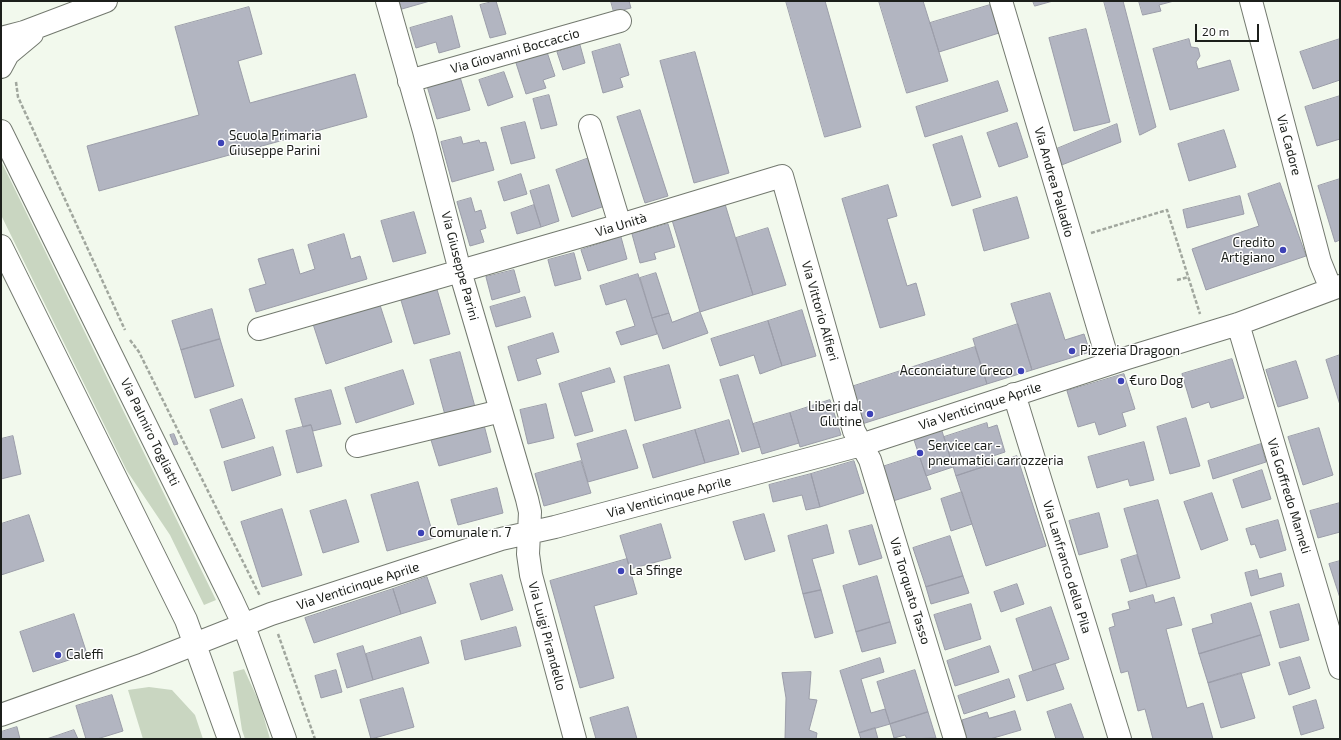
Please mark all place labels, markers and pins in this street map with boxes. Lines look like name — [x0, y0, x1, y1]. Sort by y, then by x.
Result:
place label: Scuola Primaria Giuseppe Parini — [229, 128, 322, 159]
marker: Scuola Primaria Giuseppe Parini — [216, 138, 226, 148]
place label: Credito Artigiano — [1221, 235, 1275, 266]
marker: Credito Artigiano — [1278, 245, 1288, 255]
place label: Pizzeria Dragoon — [1080, 343, 1180, 359]
marker: Pizzeria Dragoon — [1067, 346, 1077, 356]
place label: Acconciature Greco — [900, 363, 1013, 379]
marker: Acconciature Greco — [1016, 366, 1026, 376]
place label: €uro Dog — [1129, 373, 1183, 389]
marker: €uro Dog — [1116, 376, 1126, 386]
place label: Liberi dal Glutine — [808, 399, 862, 430]
marker: Liberi dal Glutine — [865, 409, 875, 419]
place label: Service car - pneumatici carrozzeria — [928, 438, 1064, 469]
marker: Service car - pneumatici carrozzeria — [915, 448, 925, 458]
place label: Comunale n. 7 — [429, 525, 511, 541]
marker: Comunale n. 7 — [416, 528, 426, 538]
place label: La Sfinge — [629, 563, 683, 579]
marker: La Sfinge — [616, 566, 626, 576]
place label: Caleffi — [66, 647, 103, 663]
marker: Caleffi — [53, 650, 63, 660]

